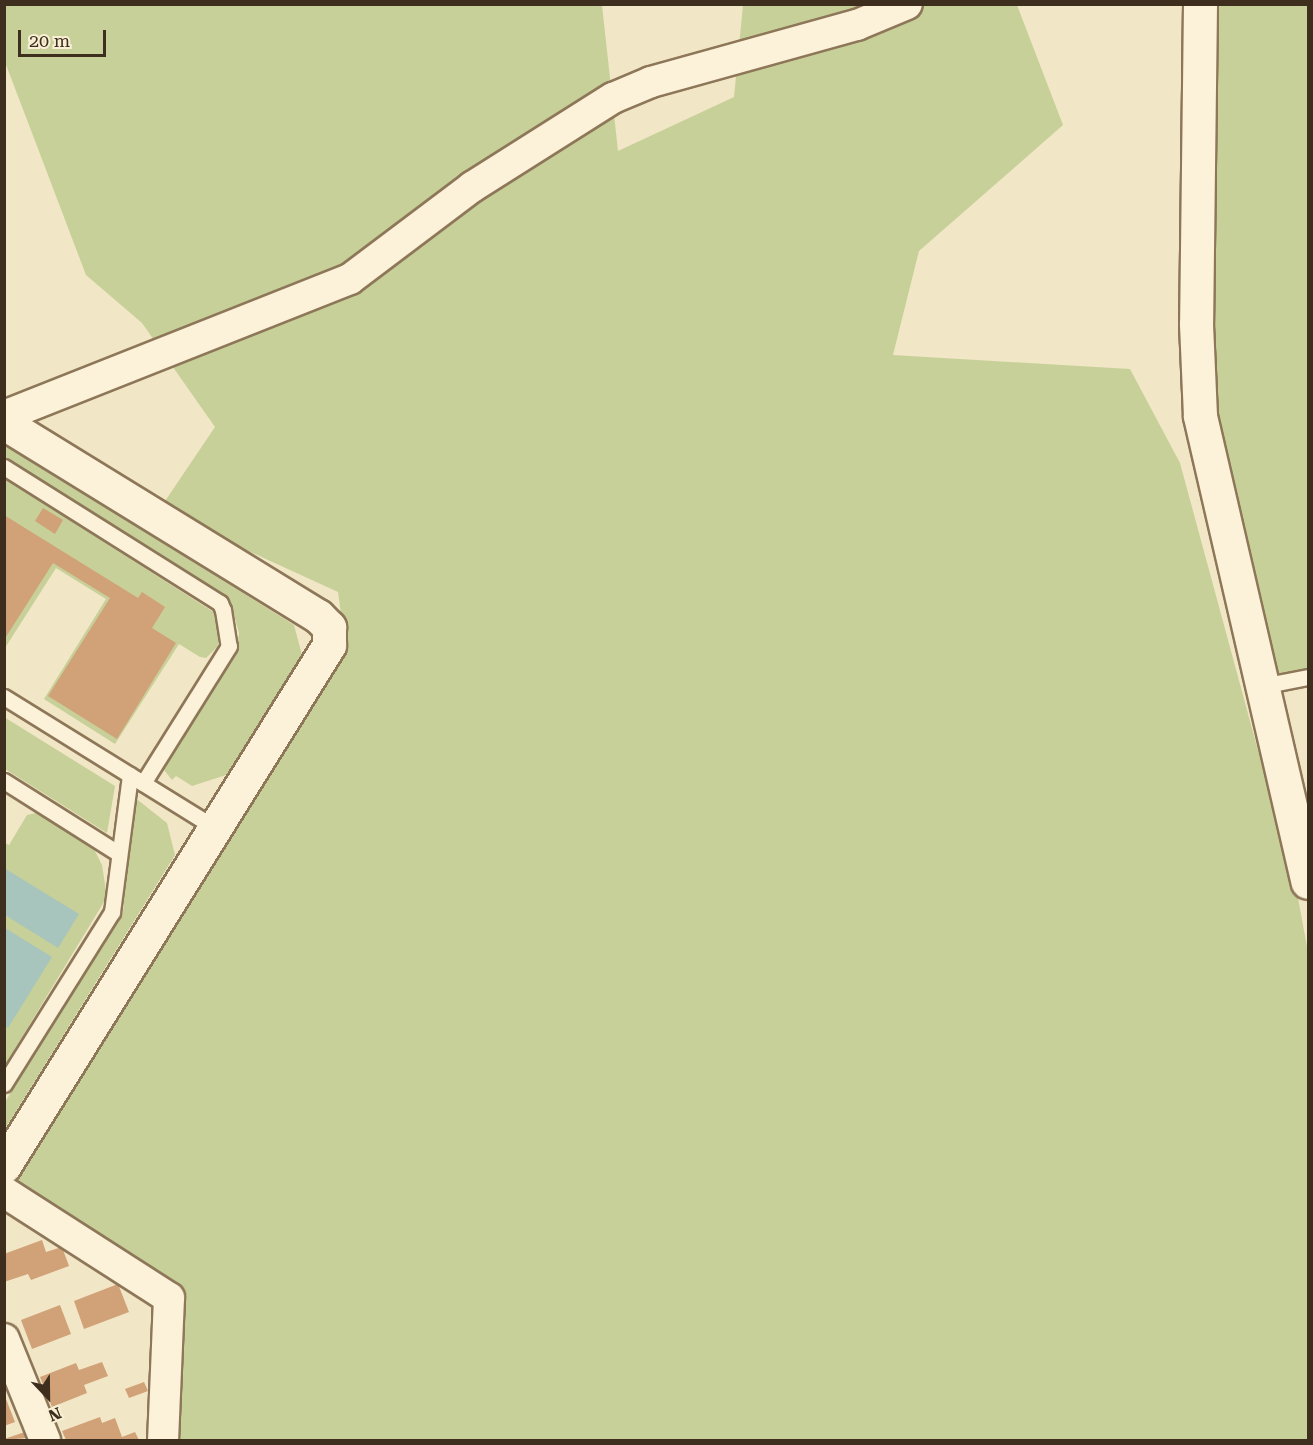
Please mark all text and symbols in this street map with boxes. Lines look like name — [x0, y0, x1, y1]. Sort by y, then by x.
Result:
scale bar — [21, 18, 110, 56]
text: 20 m — [29, 30, 70, 51]
north arrow — [18, 1367, 78, 1427]
text: N — [46, 1403, 64, 1425]

